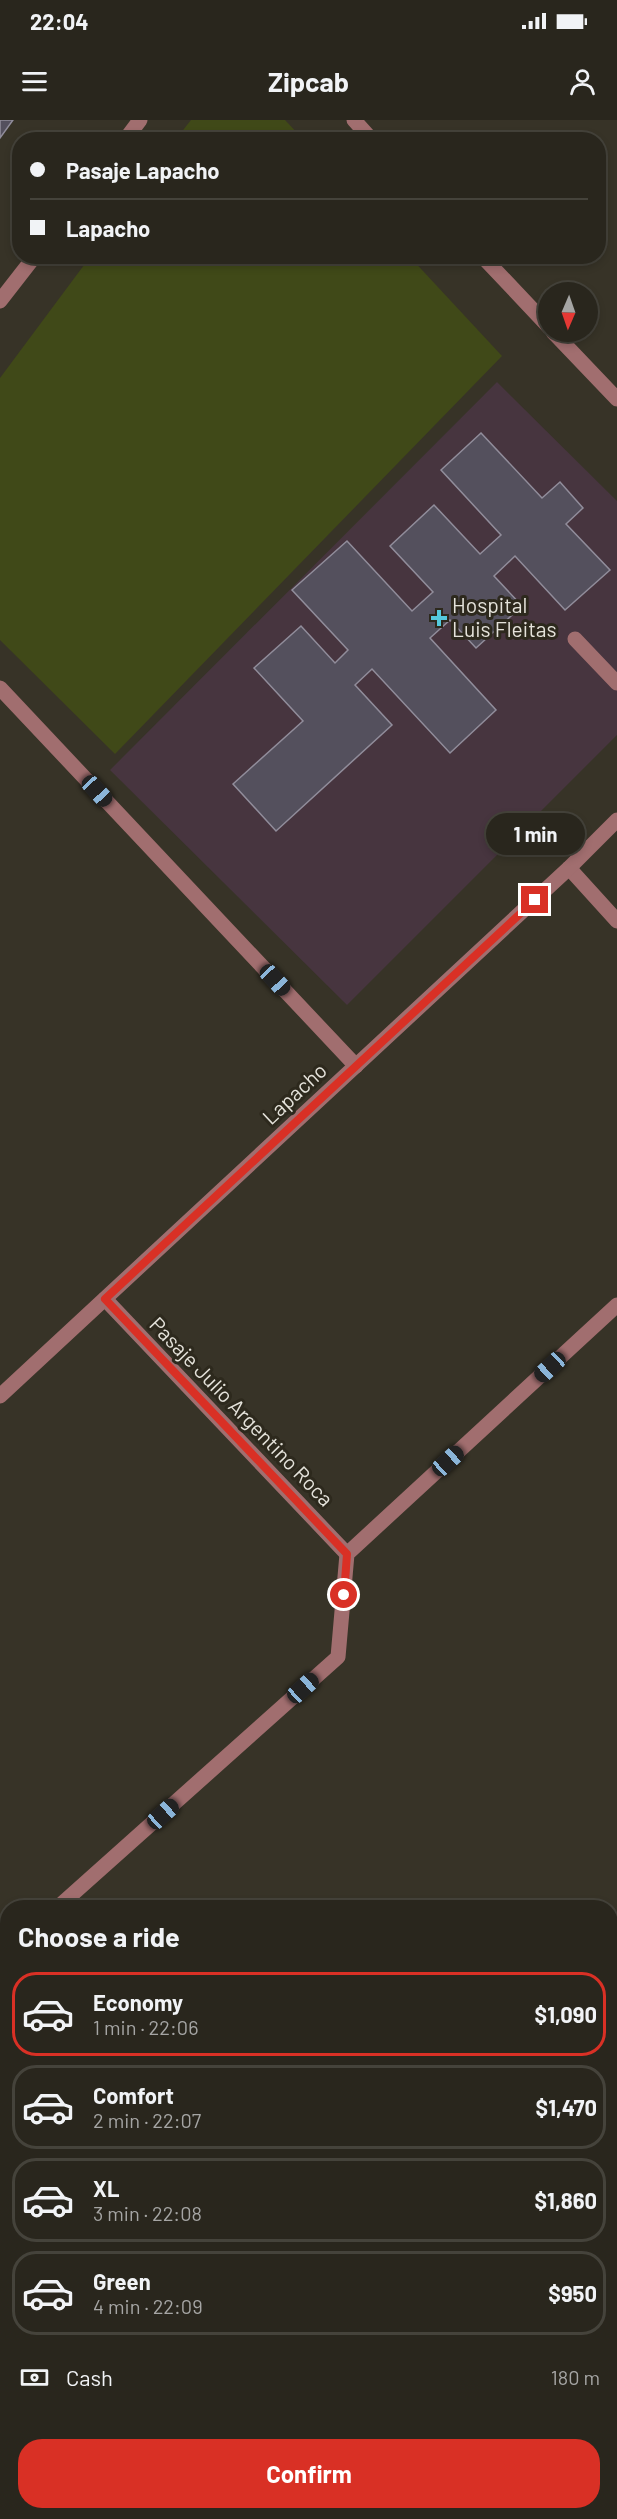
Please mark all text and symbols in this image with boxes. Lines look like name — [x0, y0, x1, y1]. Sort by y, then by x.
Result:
text: 22:04 — [30, 8, 89, 34]
icon: menu — [18, 65, 51, 98]
text: Zipcab — [268, 65, 349, 97]
icon: person — [566, 65, 599, 98]
text: Pasaje Lapacho — [66, 157, 220, 183]
text: Lapacho — [66, 215, 150, 241]
north arrow — [538, 282, 598, 342]
map controls — [538, 282, 598, 342]
place label: Hospital Luis Fleitas — [452, 592, 557, 641]
marker: Hospital Luis Fleitas — [430, 609, 448, 627]
car — [78, 772, 116, 810]
callout: 1 min — [486, 813, 584, 855]
text: 1 min — [514, 822, 557, 846]
route end — [521, 886, 548, 913]
car — [256, 961, 294, 999]
street label: Lapacho — [257, 1057, 331, 1129]
street label: Pasaje Julio Argentino Roca — [145, 1311, 339, 1511]
car — [531, 1348, 569, 1386]
car — [429, 1442, 467, 1480]
route start — [330, 1581, 357, 1608]
car — [284, 1669, 322, 1707]
car — [144, 1795, 182, 1833]
text: Choose a ride — [18, 1920, 180, 1952]
icon: car — [21, 1987, 75, 2041]
text: Economy — [93, 1989, 183, 2015]
text: $1,090 — [535, 2001, 597, 2027]
text: 1 min · 22:06 — [93, 2015, 198, 2039]
icon: car — [21, 2080, 75, 2134]
text: Comfort — [93, 2082, 174, 2108]
text: $1,470 — [536, 2094, 597, 2120]
text: 2 min · 22:07 — [93, 2108, 201, 2132]
icon: car — [21, 2173, 75, 2227]
text: XL — [93, 2175, 119, 2201]
text: $1,860 — [535, 2187, 597, 2213]
text: 3 min · 22:08 — [93, 2201, 202, 2225]
icon: car — [21, 2266, 75, 2320]
text: Green — [93, 2268, 151, 2294]
text: $950 — [548, 2280, 597, 2306]
text: 4 min · 22:09 — [93, 2294, 203, 2318]
icon: cash — [18, 2361, 51, 2394]
text: Cash — [66, 2364, 113, 2390]
text: 180 m — [551, 2365, 600, 2389]
button: Confirm — [18, 2439, 600, 2508]

